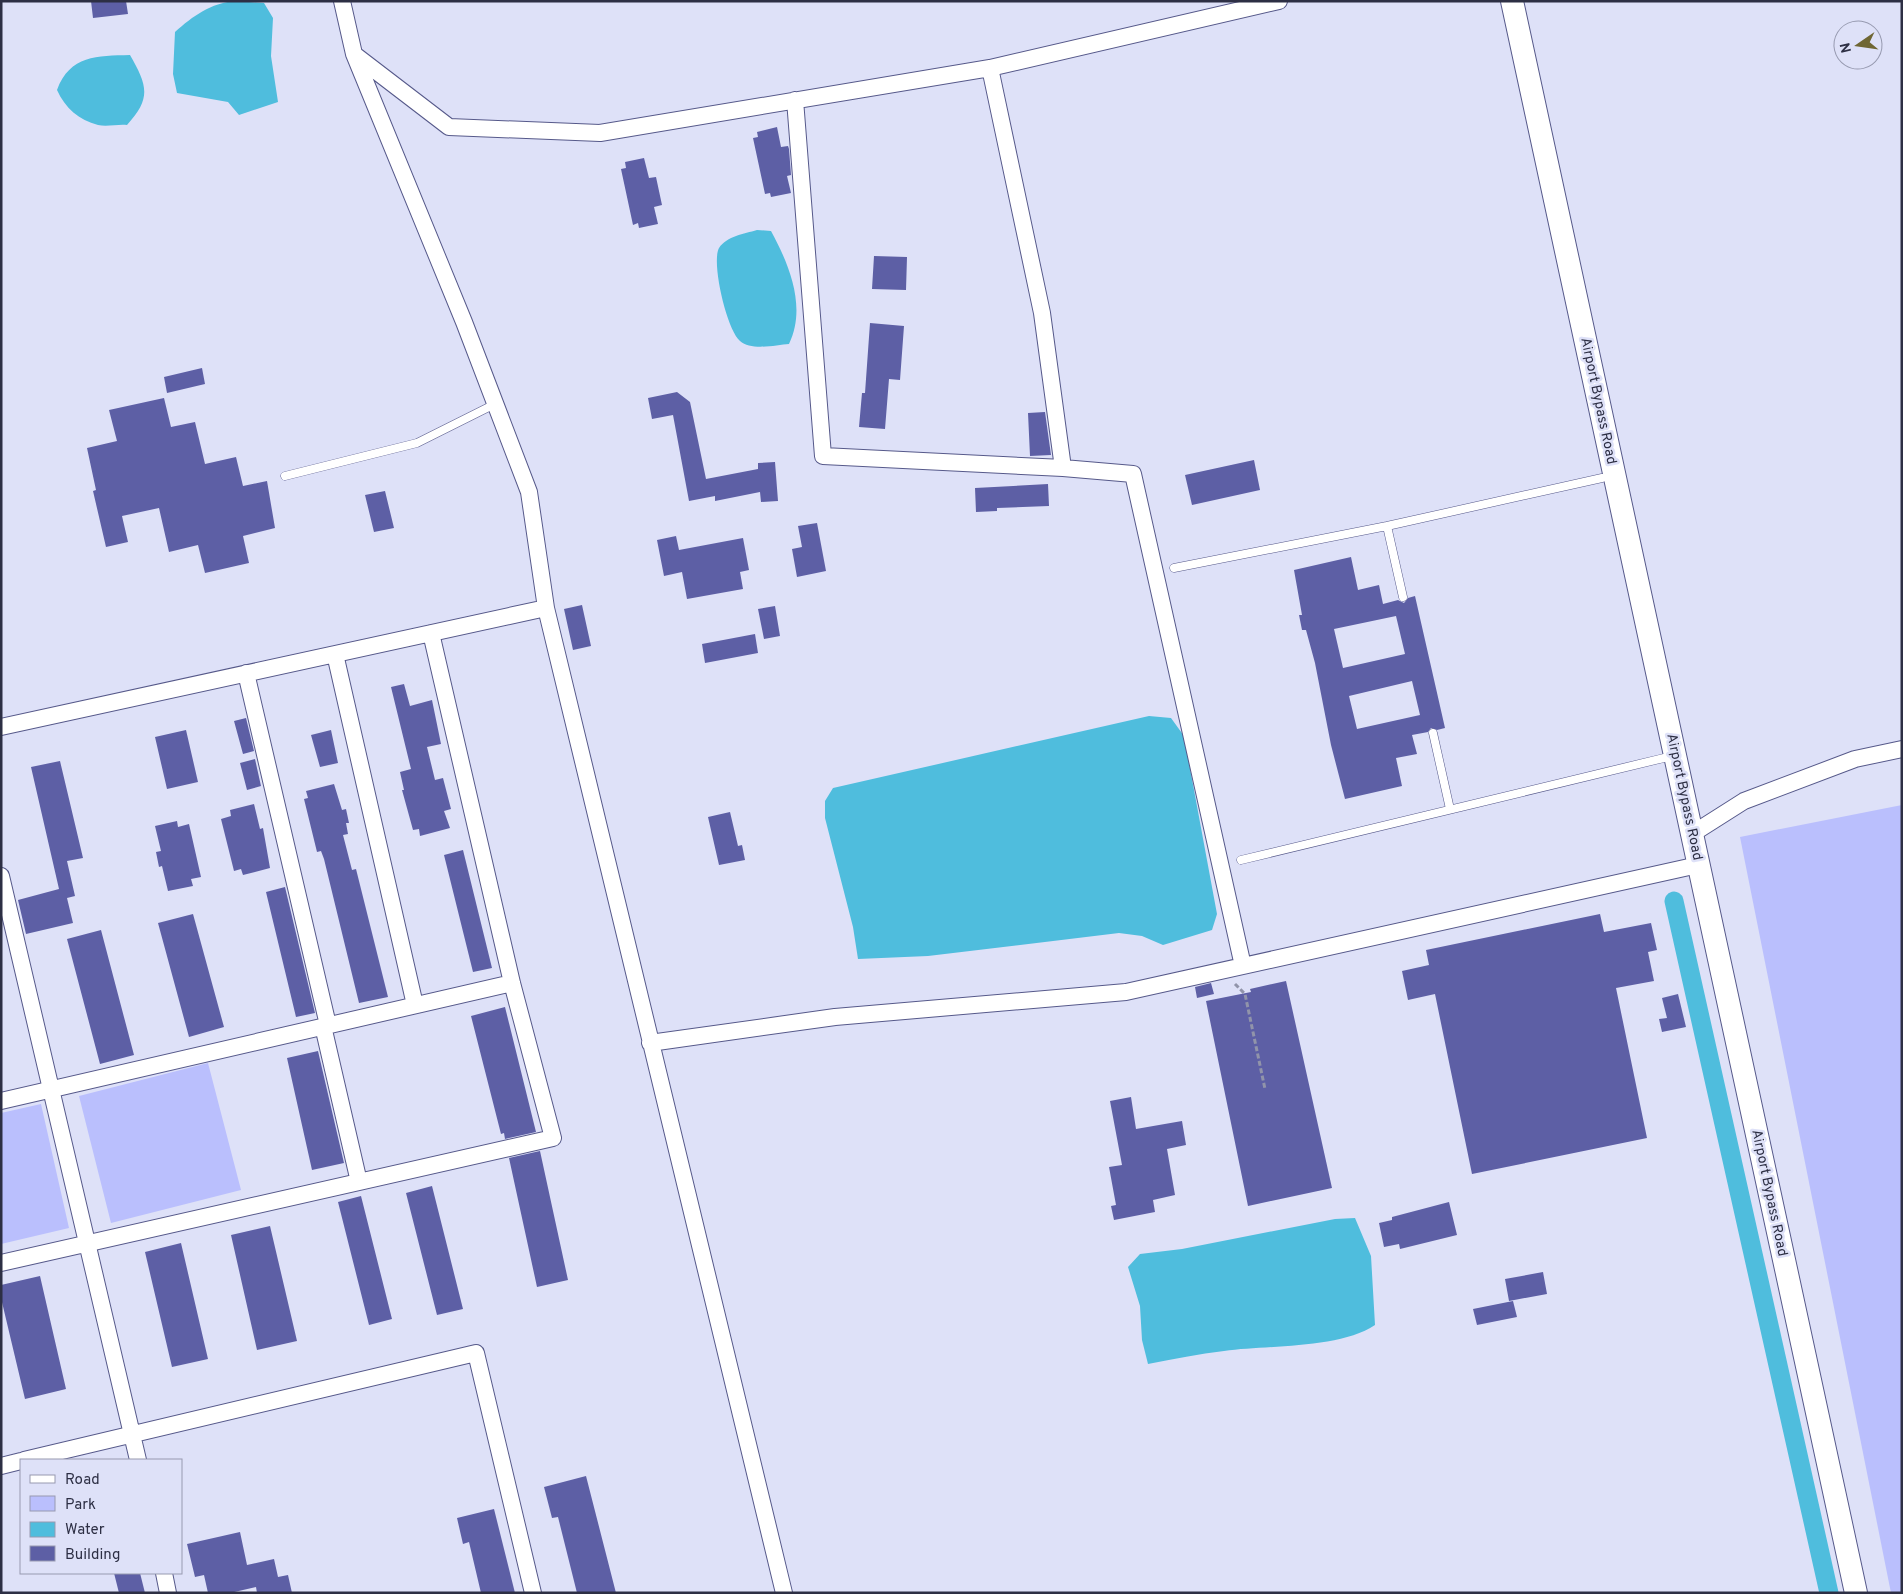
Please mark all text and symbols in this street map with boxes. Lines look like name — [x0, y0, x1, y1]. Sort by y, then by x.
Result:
north arrow — [1833, 20, 1883, 70]
text: N — [1837, 41, 1856, 54]
street label: Airport Bypass Road — [1576, 336, 1620, 466]
street label: Airport Bypass Road — [1662, 732, 1706, 862]
street label: Airport Bypass Road — [1747, 1128, 1791, 1258]
legend — [20, 1459, 182, 1574]
text: Road — [65, 1471, 100, 1490]
text: Park — [65, 1496, 96, 1515]
text: Water — [65, 1521, 105, 1540]
text: Building — [65, 1546, 120, 1565]

